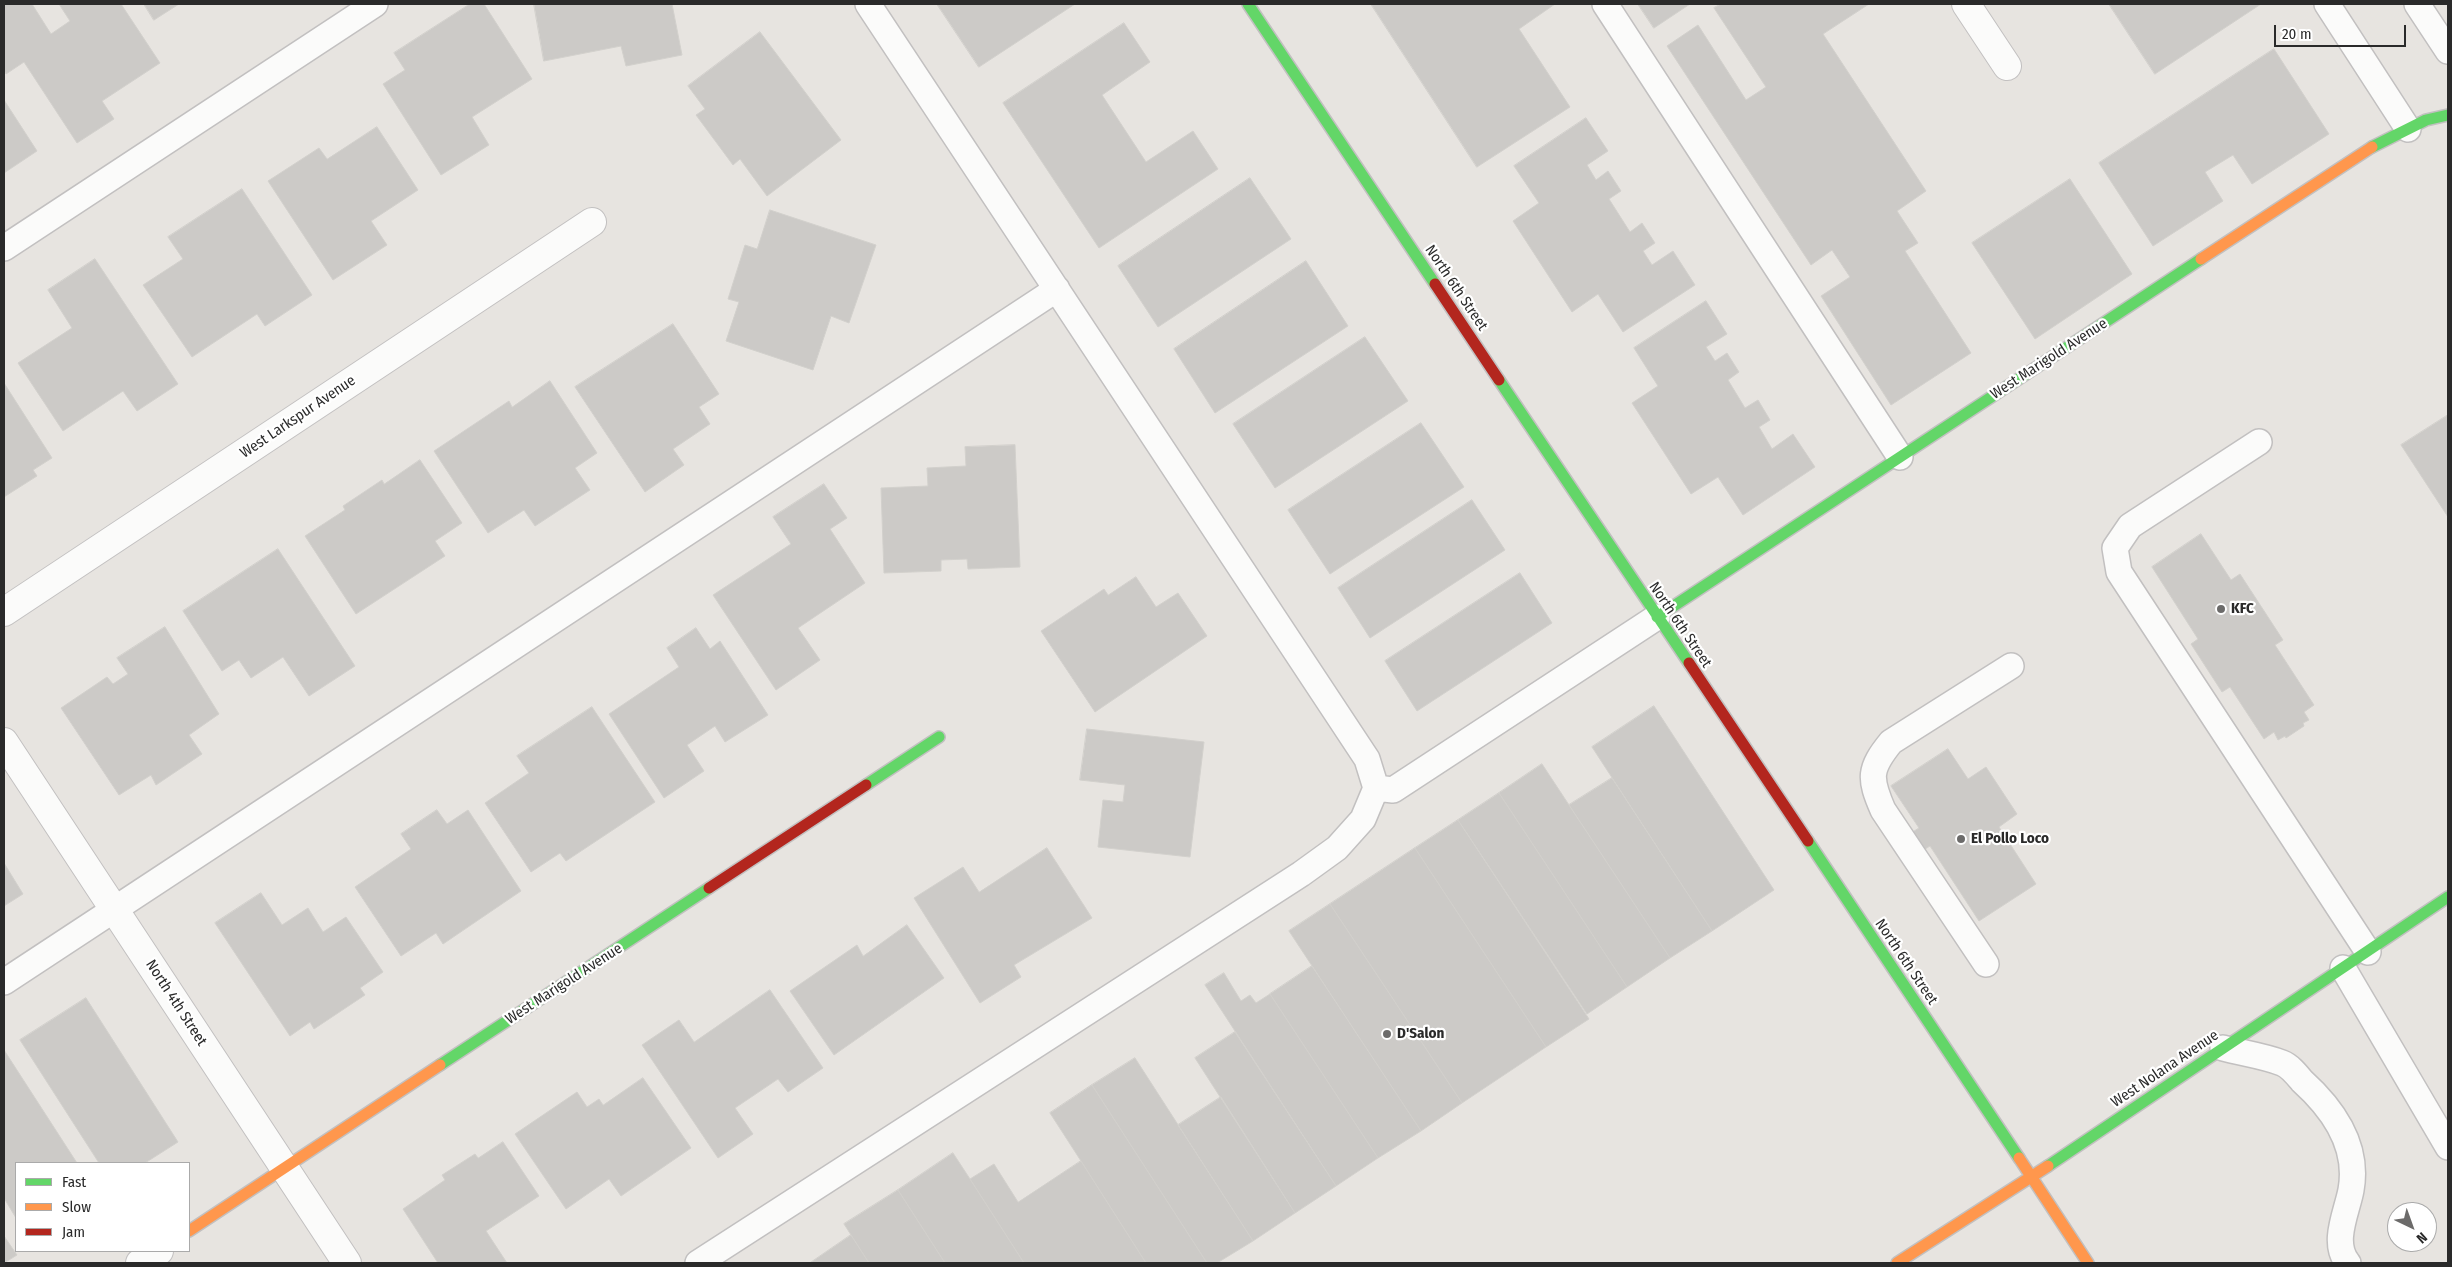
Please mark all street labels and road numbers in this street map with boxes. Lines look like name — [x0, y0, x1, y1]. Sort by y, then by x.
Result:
street label: North 6th Street — [1421, 242, 1491, 334]
street label: West Marigold Avenue — [1987, 315, 2111, 403]
street label: West Larkspur Avenue — [237, 372, 359, 462]
street label: North 6th Street — [1645, 579, 1715, 671]
street label: North 6th Street — [1871, 916, 1941, 1008]
street label: West Marigold Avenue — [502, 940, 626, 1028]
street label: North 4th Street — [141, 957, 211, 1049]
street label: West Nolana Avenue — [2108, 1026, 2222, 1112]

